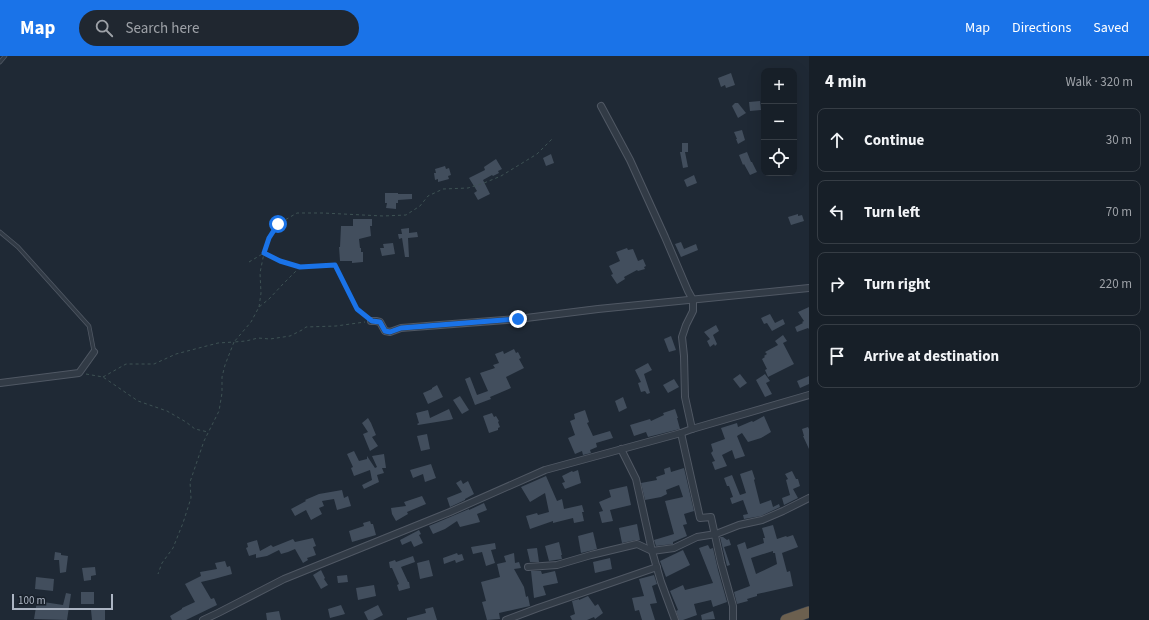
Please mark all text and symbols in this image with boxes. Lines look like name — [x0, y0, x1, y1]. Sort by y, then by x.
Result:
search box — [79, 10, 359, 46]
text: Map — [20, 15, 55, 42]
icon: search — [93, 17, 115, 39]
text: Search here — [125, 18, 199, 39]
text: Map — [965, 18, 990, 38]
text: Directions — [1012, 18, 1071, 38]
text: Saved — [1093, 18, 1129, 38]
map controls — [761, 68, 797, 176]
button: + — [761, 68, 797, 104]
text: 4 min — [825, 70, 866, 94]
text: Walk · 320 m — [1065, 73, 1133, 91]
button: − — [761, 104, 797, 140]
icon: ahead — [826, 129, 848, 151]
text: Continue — [864, 130, 924, 151]
text: 30 m — [1106, 131, 1132, 149]
button: locate — [761, 140, 797, 176]
icon: left — [826, 201, 848, 223]
text: Turn left — [864, 202, 920, 223]
text: 70 m — [1106, 203, 1132, 221]
route start — [269, 215, 287, 233]
icon: right — [826, 273, 848, 295]
text: Turn right — [864, 274, 930, 295]
text: 220 m — [1099, 275, 1132, 293]
route end — [509, 310, 527, 328]
icon: arrive — [826, 345, 848, 367]
text: Arrive at destination — [864, 346, 999, 367]
scale bar — [12, 592, 113, 611]
text: 100 m — [18, 593, 46, 608]

